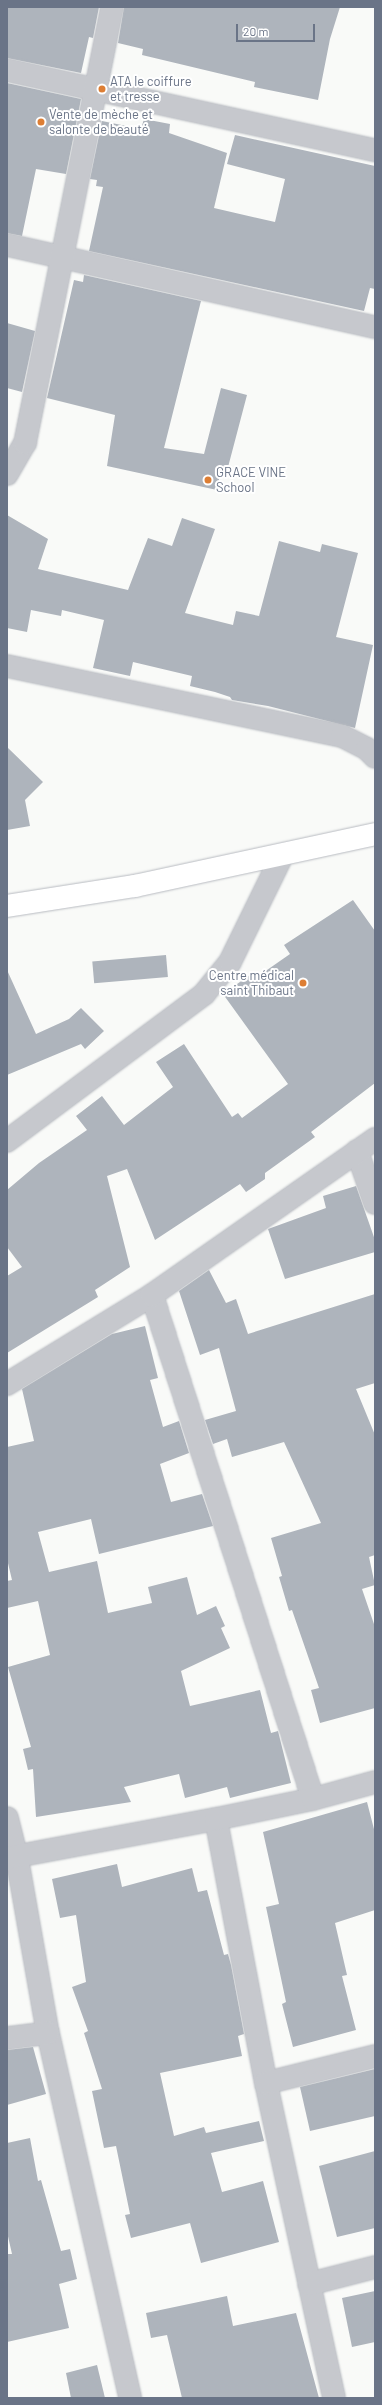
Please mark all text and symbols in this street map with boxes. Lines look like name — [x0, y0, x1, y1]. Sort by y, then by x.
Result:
scale bar — [238, 16, 317, 42]
text: 20 m — [243, 24, 269, 38]
place label: ATA le coiffure et tresse — [110, 74, 192, 105]
marker: ATA le coiffure et tresse — [97, 84, 107, 94]
place label: Vente de mèche et salonte de beauté — [49, 107, 153, 138]
marker: Vente de mèche et salonte de beauté — [36, 117, 46, 127]
place label: GRACE VINE School — [216, 465, 286, 496]
marker: GRACE VINE School — [203, 475, 213, 485]
place label: Centre médical saint Thibaut — [209, 968, 294, 999]
marker: Centre médical saint Thibaut — [297, 977, 309, 989]

